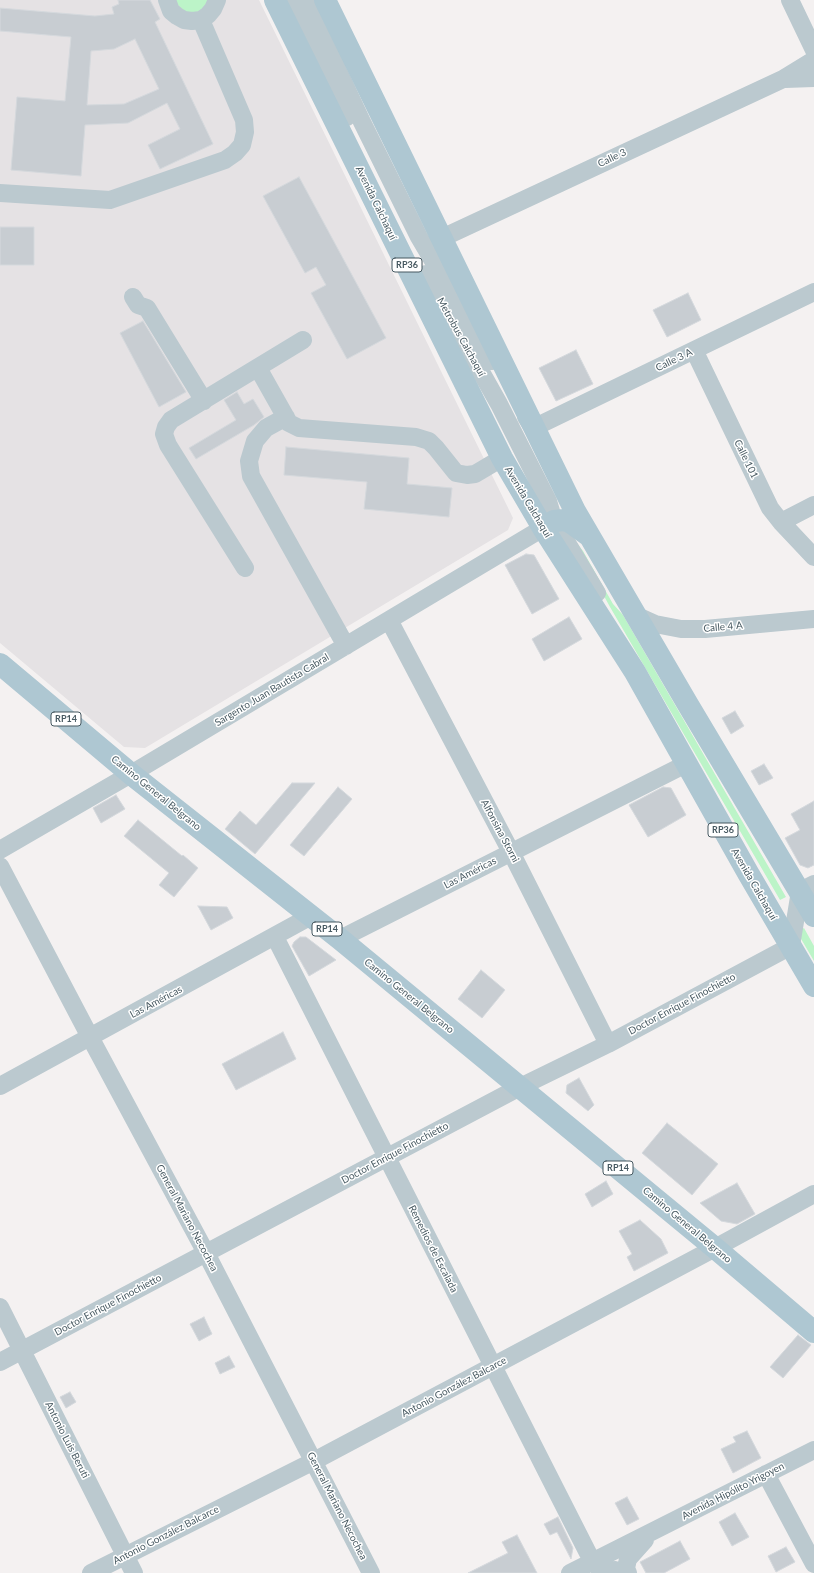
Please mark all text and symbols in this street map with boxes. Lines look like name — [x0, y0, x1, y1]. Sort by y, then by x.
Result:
street label: Calle 3 — [596, 146, 628, 170]
street label: Avenida Calchaquí — [353, 164, 399, 242]
road number: RP36 — [392, 258, 422, 272]
street label: Metrobus Calchaquí — [434, 296, 488, 378]
street label: Calle 3 A — [654, 346, 694, 374]
street label: Calle 101 — [731, 438, 761, 480]
street label: Avenida Calchaquí — [502, 464, 554, 540]
street label: Calle 4 A — [703, 619, 743, 635]
street label: Sargento Juan Bautista Cabral — [213, 651, 331, 729]
road number: RP14 — [51, 712, 81, 726]
street label: Camino General Belgrano — [109, 753, 203, 833]
street label: Alfonsina Storni — [478, 797, 522, 865]
road number: RP36 — [708, 823, 738, 837]
street label: Avenida Calchaquí — [729, 846, 779, 922]
street label: Las Américas — [442, 855, 498, 891]
road number: RP14 — [312, 922, 342, 936]
street label: Camino General Belgrano — [362, 956, 456, 1036]
street label: Doctor Enrique Finochietto — [626, 971, 738, 1037]
street label: Las Américas — [128, 983, 184, 1021]
street label: Doctor Enrique Finochietto — [339, 1120, 451, 1186]
road number: RP14 — [603, 1161, 633, 1175]
street label: General Mariano Necochea — [154, 1162, 220, 1274]
street label: Camino General Belgrano — [640, 1184, 734, 1266]
street label: Remedios de Escalada — [406, 1203, 460, 1295]
street label: Doctor Enrique Finochietto — [52, 1272, 164, 1338]
street label: Antonio González Balcarce — [399, 1354, 509, 1420]
street label: Antonio Luis Beruti — [42, 1400, 92, 1480]
street label: General Mariano Necochea — [305, 1450, 369, 1562]
street label: Avenida Hipólito Yrigoyen — [680, 1460, 786, 1522]
street label: Antonio González Balcarce — [111, 1503, 221, 1567]

